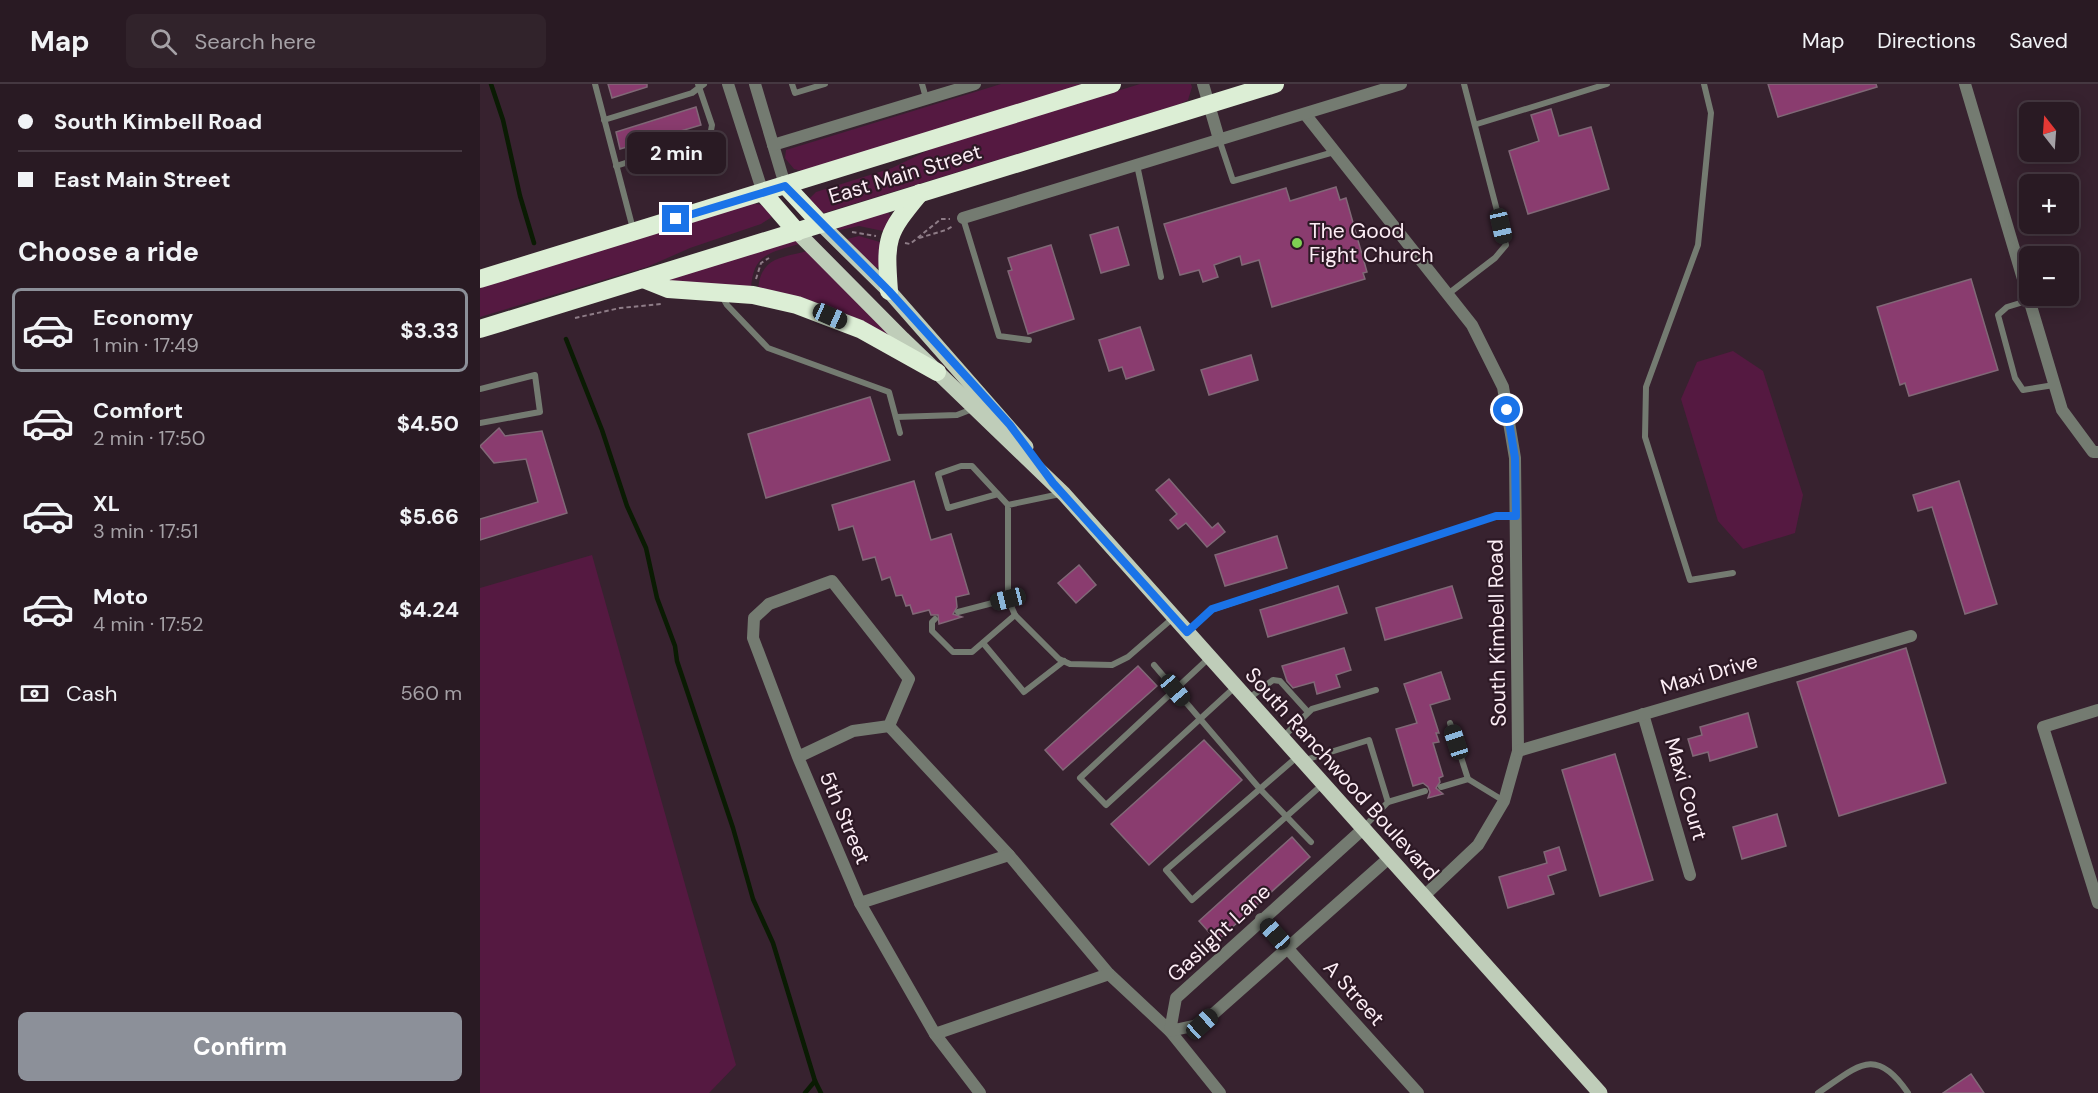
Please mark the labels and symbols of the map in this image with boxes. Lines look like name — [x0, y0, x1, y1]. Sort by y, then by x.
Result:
north arrow — [2019, 102, 2079, 162]
callout: 2 min — [626, 132, 726, 174]
street label: East Main Street — [825, 137, 985, 211]
route end — [662, 205, 689, 232]
car — [1488, 206, 1514, 246]
place label: The Good Fight Church — [1309, 217, 1434, 269]
marker: The Good Fight Church — [1290, 236, 1304, 250]
car — [810, 300, 850, 332]
route start — [1493, 396, 1520, 423]
street label: South Kimbell Road — [1481, 539, 1513, 727]
car — [988, 586, 1028, 612]
street label: Maxi Drive — [1657, 647, 1761, 701]
street label: South Ranchwood Boulevard — [1239, 662, 1445, 886]
car — [1157, 670, 1193, 710]
car — [1442, 722, 1470, 762]
street label: Maxi Court — [1658, 734, 1714, 844]
street label: 5th Street — [813, 767, 877, 869]
street label: Gaslight Lane — [1161, 878, 1277, 988]
car — [1256, 915, 1294, 953]
street label: A Street — [1317, 954, 1391, 1032]
car — [1183, 1005, 1221, 1043]

